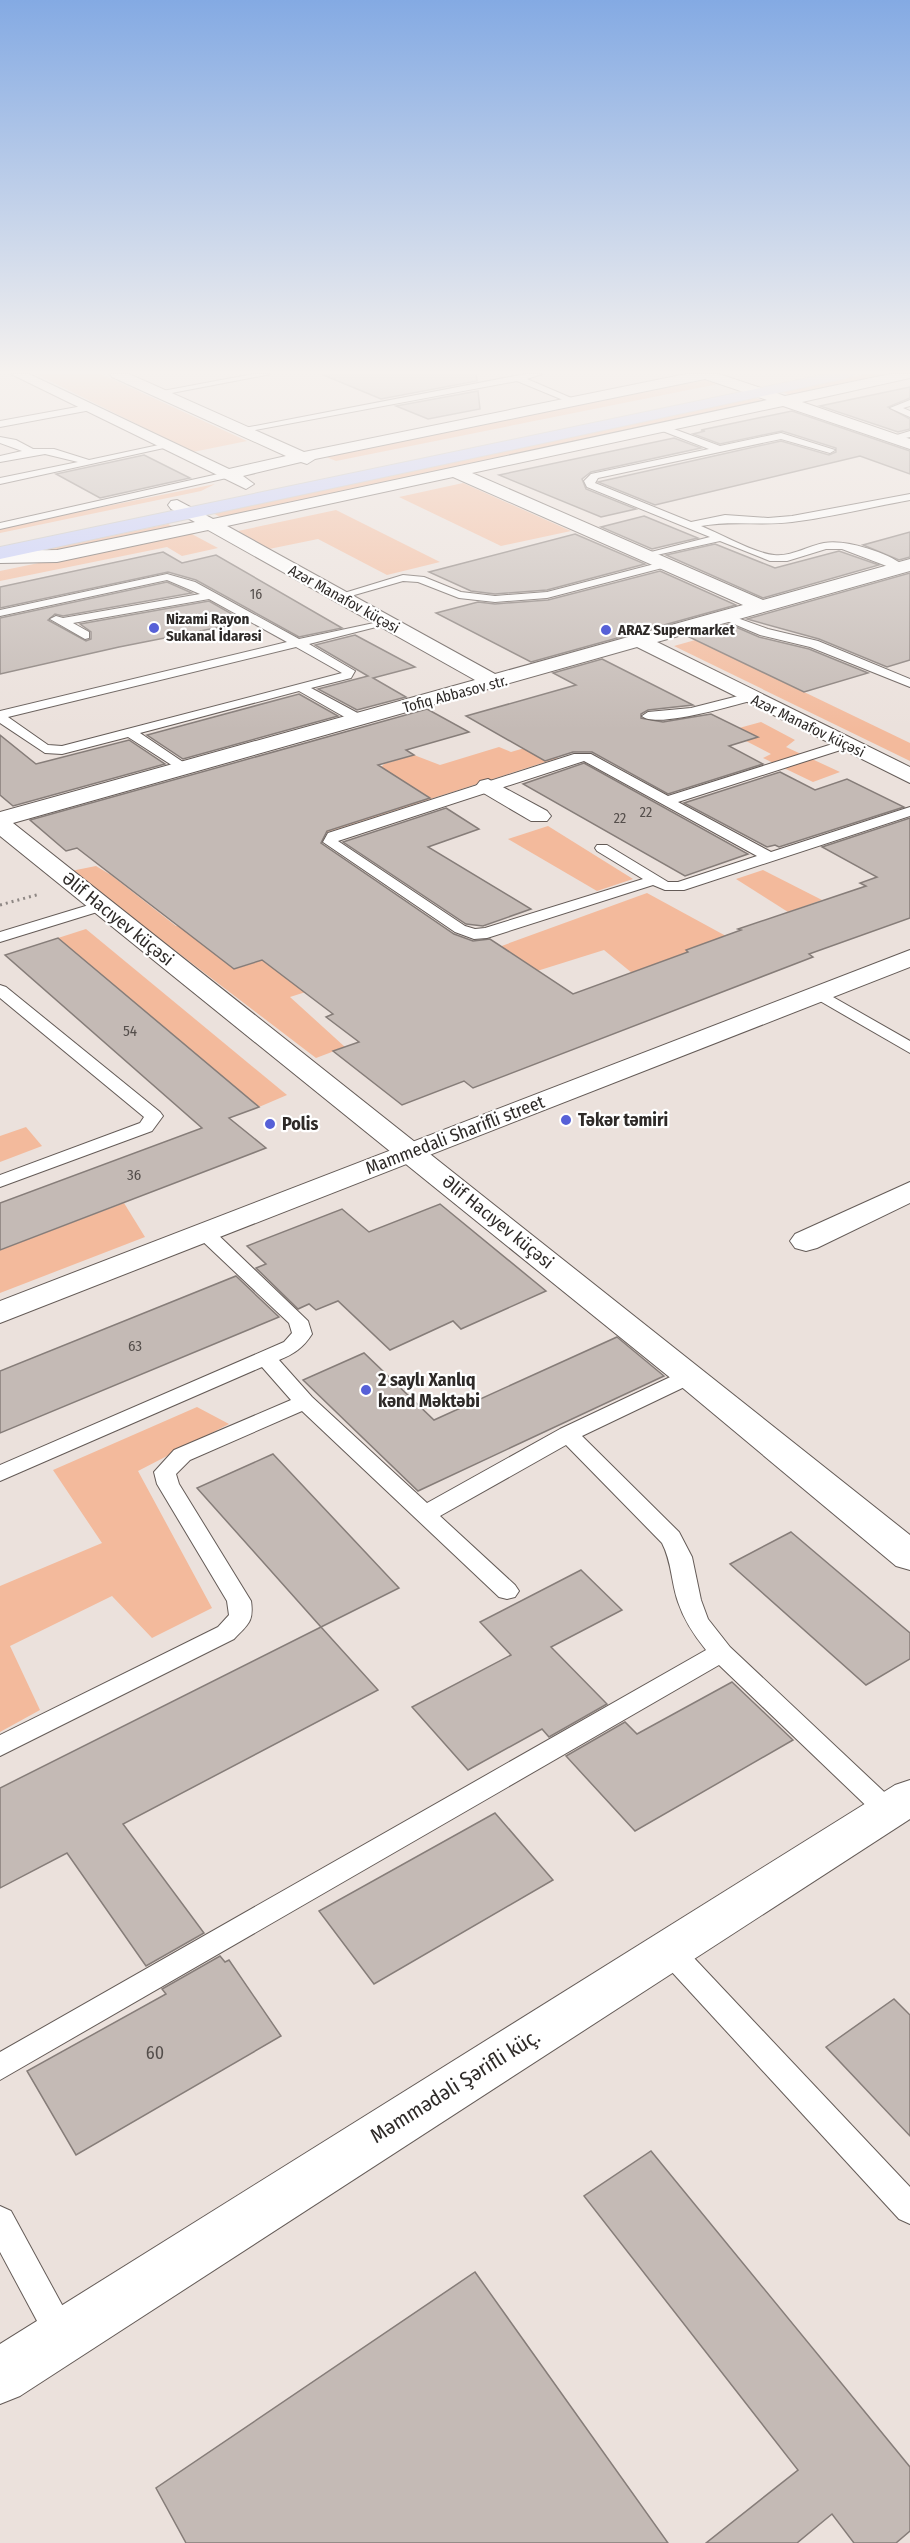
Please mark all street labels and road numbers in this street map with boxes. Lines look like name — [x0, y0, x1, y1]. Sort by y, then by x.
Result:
street label: Azər Manafov küçəsi — [285, 561, 403, 637]
street label: Tofiq Abbasov str. — [401, 671, 509, 717]
street label: Azər Manafov küçəsi — [748, 691, 868, 761]
street label: Əlif Hacıyev küçəsi — [58, 867, 178, 971]
street label: Mammedali Sharifli street — [363, 1091, 548, 1179]
street label: Əlif Hacıyev küçəsi — [438, 1170, 558, 1274]
street label: Məmmədəli Şərifli küç. — [365, 2023, 545, 2149]

